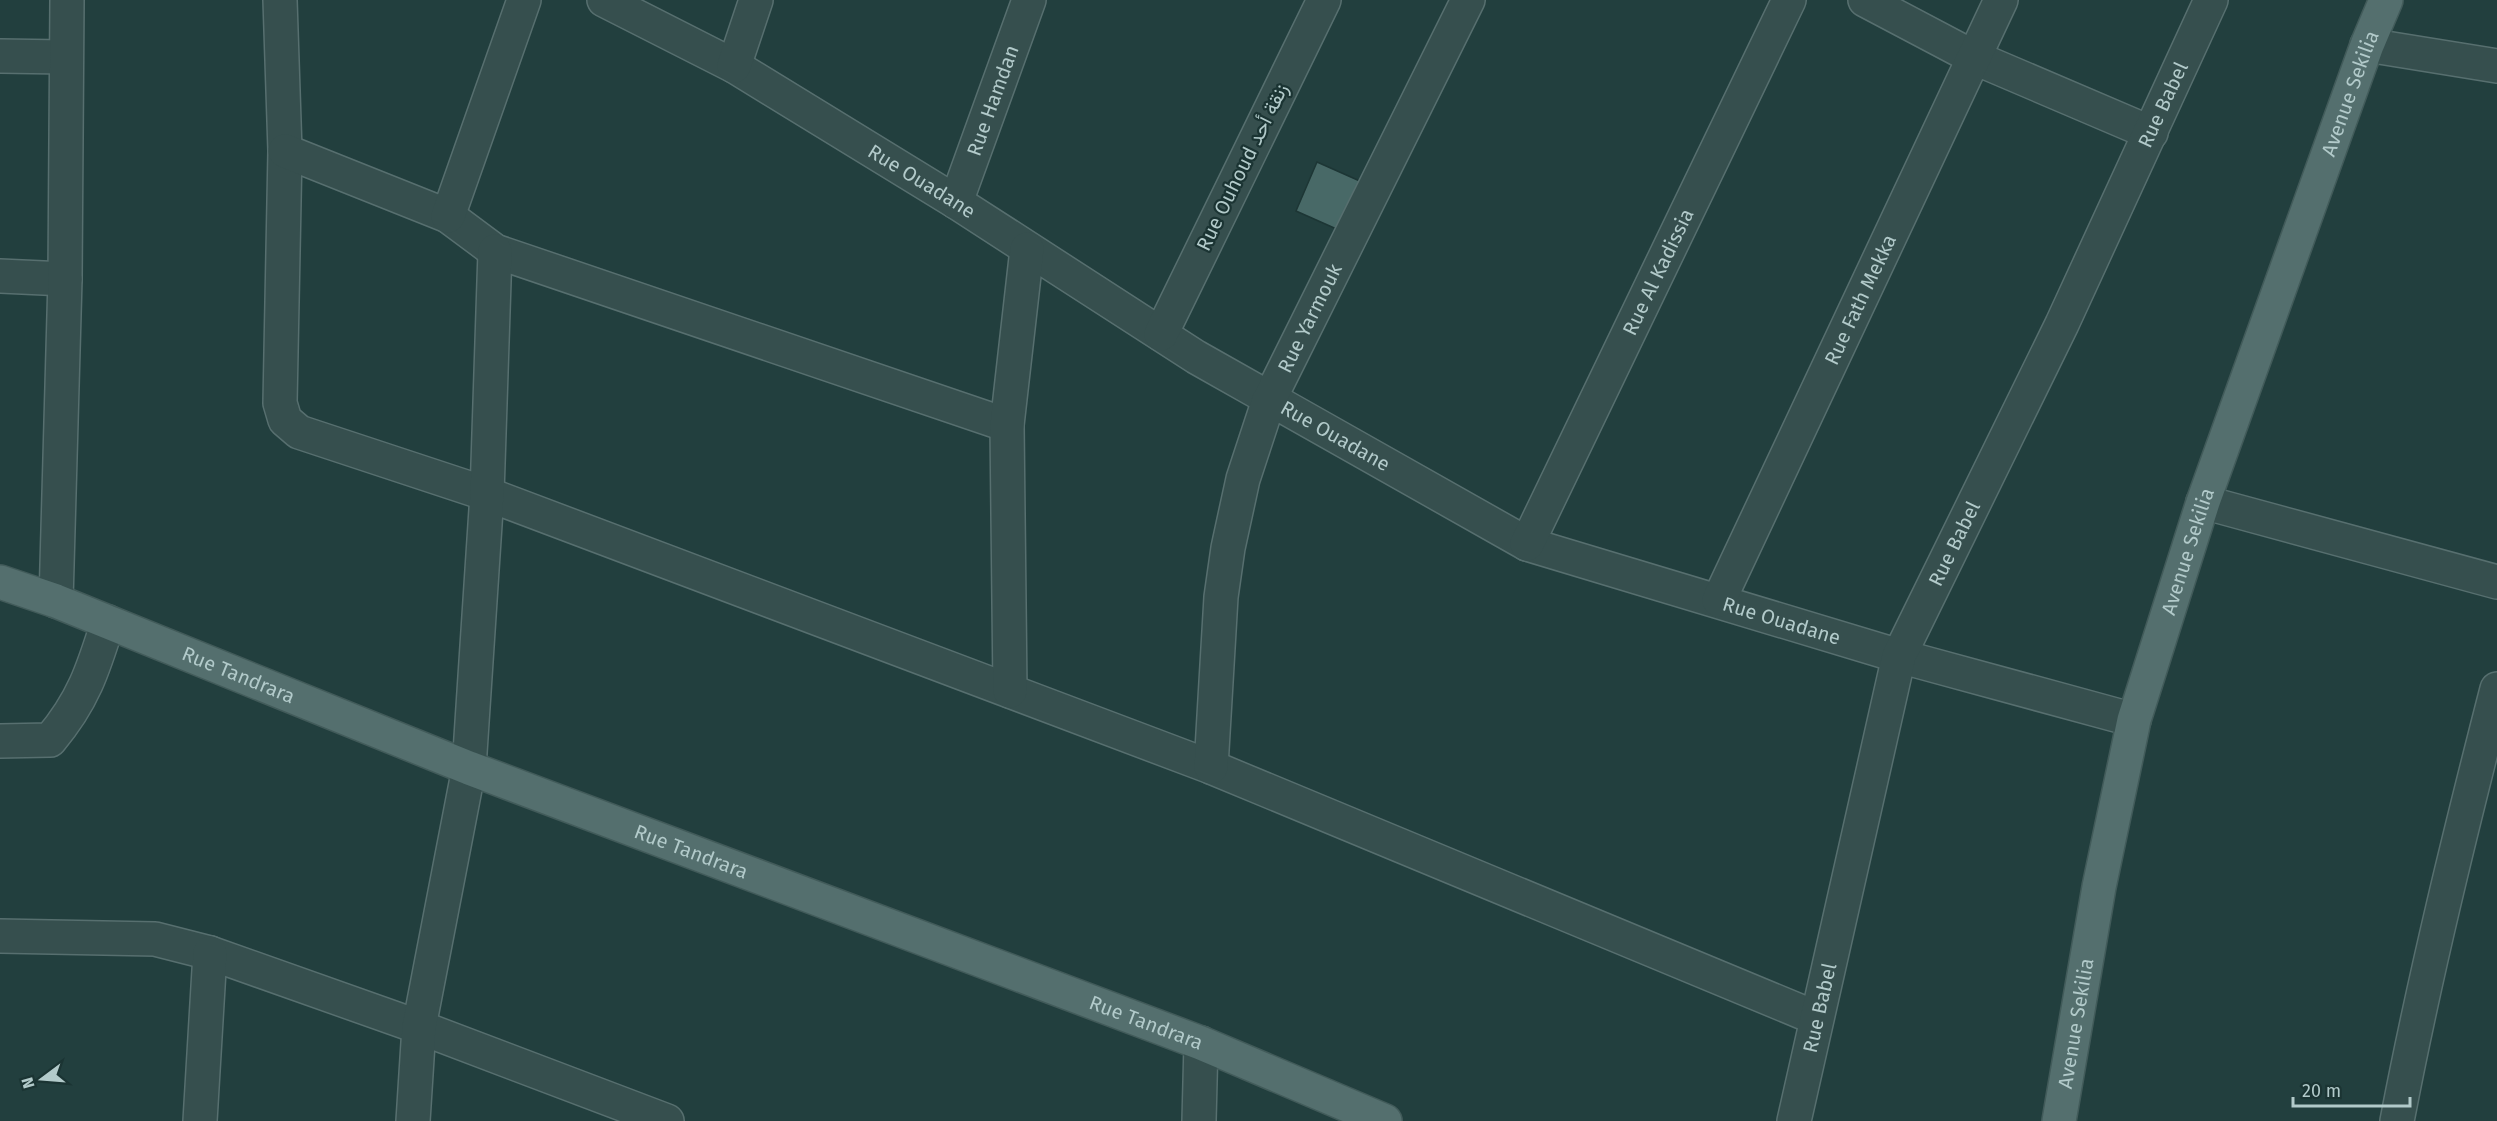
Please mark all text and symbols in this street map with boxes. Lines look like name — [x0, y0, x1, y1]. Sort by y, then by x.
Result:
street label: Avenue Sekilia — [2316, 27, 2384, 159]
street label: Rue Hamdan — [962, 42, 1024, 159]
street label: Rue Babel — [2133, 58, 2193, 151]
street label: Rue Ouhoud زنقة أحد — [1191, 79, 1294, 255]
street label: Rue Ouadane — [864, 139, 980, 223]
street label: Rue Al Kadissia — [1617, 205, 1699, 339]
street label: Rue Fath Mekka — [1819, 230, 1901, 369]
street label: Rue Yarmouk — [1273, 259, 1347, 377]
street label: Rue Ouadane — [1276, 395, 1394, 476]
street label: Avenue Sekilia — [2156, 485, 2219, 618]
street label: Rue Babel — [1923, 497, 1985, 590]
street label: Rue Ouadane — [1720, 592, 1843, 650]
street label: Rue Tandrara — [179, 641, 299, 708]
street label: Rue Tandrara — [631, 819, 751, 884]
street label: Avenue Sekilia — [2053, 956, 2099, 1090]
street label: Rue Babel — [1798, 960, 1841, 1055]
street label: Rue Tandrara — [1086, 990, 1206, 1055]
north arrow — [12, 1049, 72, 1109]
scale bar — [2293, 1070, 2410, 1108]
text: N — [17, 1075, 39, 1091]
text: 20 m — [2302, 1080, 2341, 1102]

